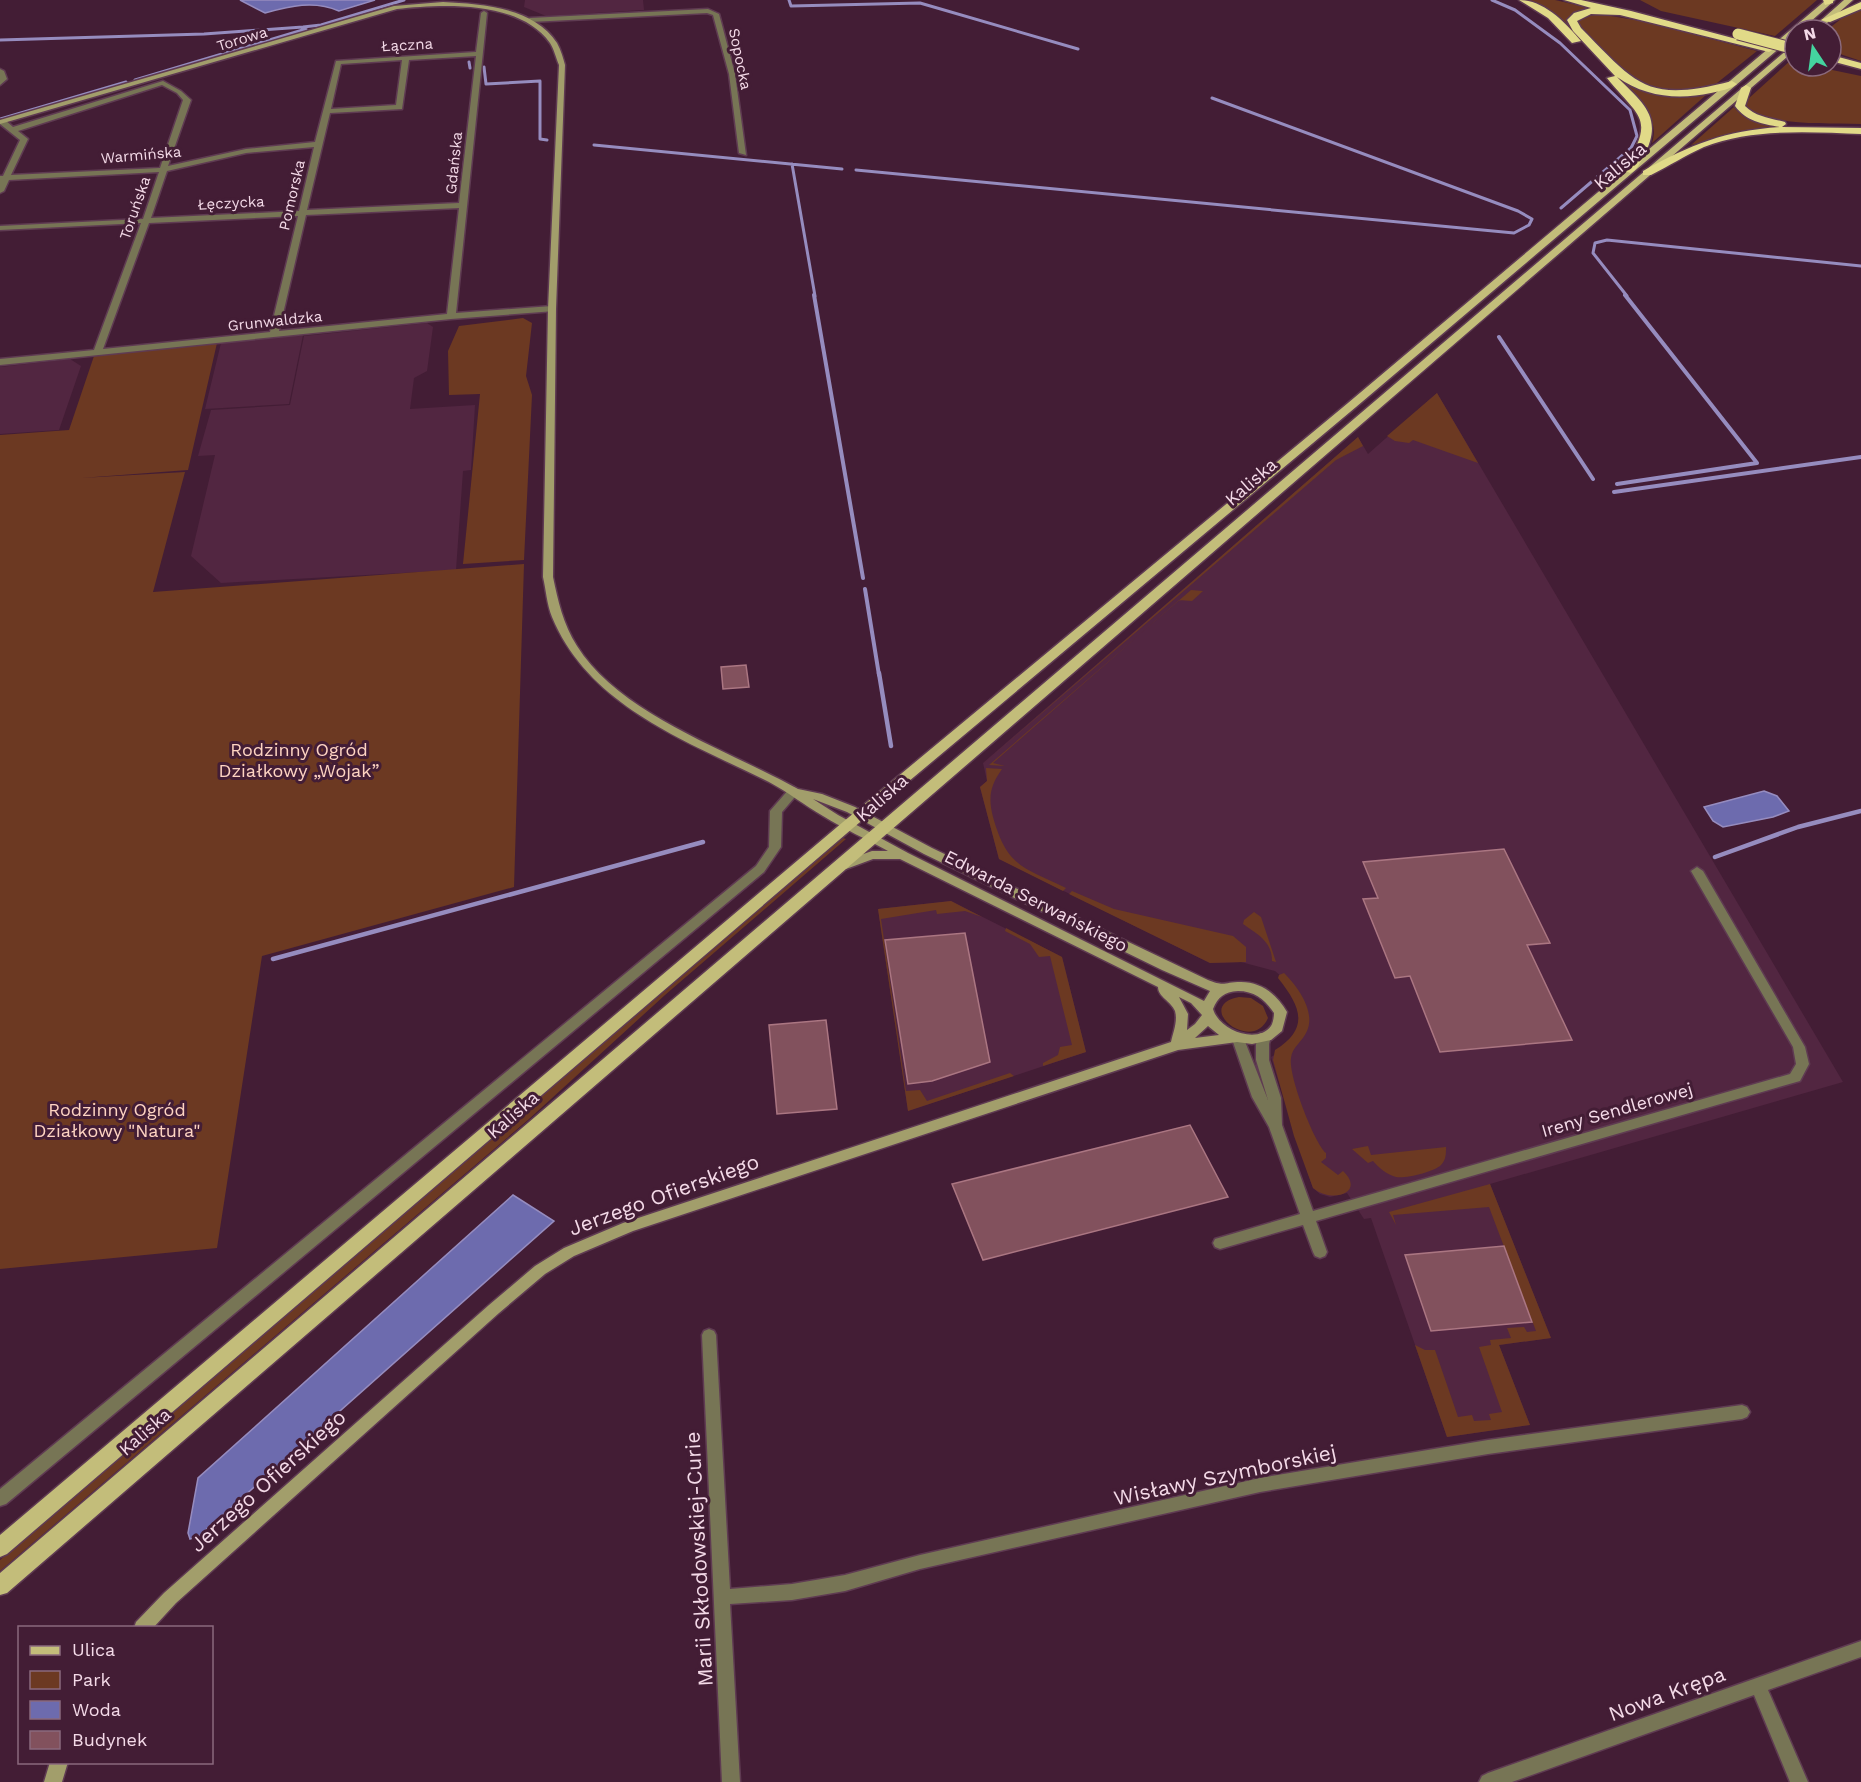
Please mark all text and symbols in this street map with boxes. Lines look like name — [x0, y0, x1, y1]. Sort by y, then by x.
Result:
north arrow — [1783, 18, 1843, 78]
street label: Torowa — [215, 23, 270, 55]
text: N — [1802, 23, 1818, 44]
street label: Sopocka — [725, 27, 755, 92]
street label: Łączna — [381, 35, 434, 55]
street label: Gdańska — [442, 130, 466, 195]
street label: Kaliska — [1589, 138, 1650, 194]
street label: Warmińska — [100, 142, 183, 167]
street label: Pomorska — [275, 157, 309, 232]
street label: Toruńska — [116, 173, 154, 242]
street label: Łęczycka — [197, 192, 266, 214]
street label: Grunwaldzka — [227, 307, 324, 335]
street label: Kaliska — [1220, 453, 1281, 510]
park label: Rodzinny Ogród Działkowy „Wojak” — [219, 739, 379, 781]
street label: Kaliska — [851, 769, 912, 826]
street label: Edwarda Serwańskiego — [941, 845, 1131, 956]
street label: Ireny Sendlerowej — [1539, 1078, 1695, 1141]
street label: Kaliska — [482, 1086, 543, 1143]
park label: Rodzinny Ogród Działkowy "Natura" — [33, 1099, 201, 1141]
street label: Jerzego Ofierskiego — [565, 1148, 762, 1241]
street label: Kaliska — [114, 1403, 175, 1460]
street label: Jerzego Ofierskiego — [185, 1404, 351, 1557]
street label: Marii Skłodowskiej-Curie — [679, 1431, 718, 1687]
street label: Wisławy Szymborskiej — [1111, 1439, 1338, 1510]
legend — [18, 1626, 213, 1764]
text: Ulica — [72, 1639, 115, 1660]
street label: Nowa Krępa — [1605, 1661, 1729, 1726]
text: Park — [72, 1669, 111, 1690]
text: Woda — [72, 1699, 121, 1720]
text: Budynek — [72, 1729, 147, 1750]

